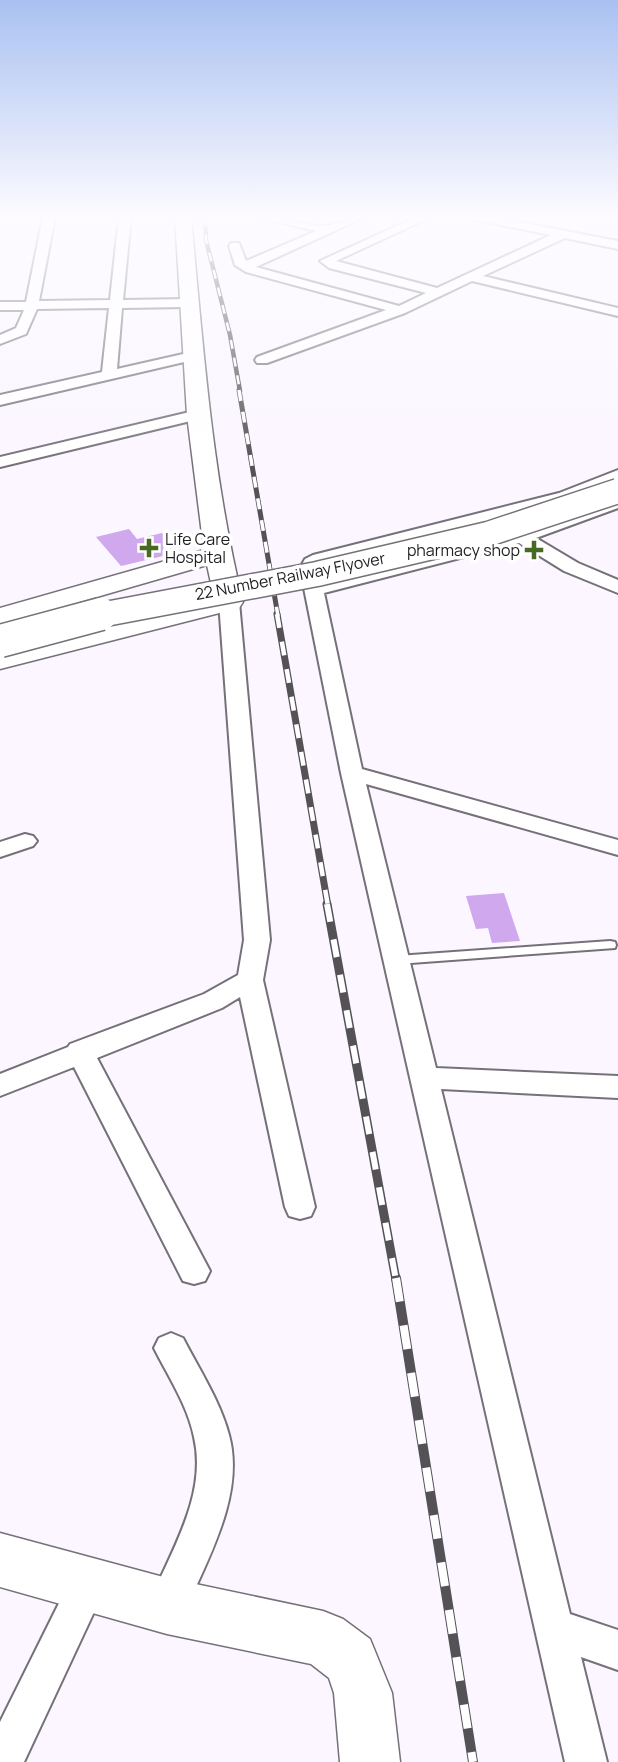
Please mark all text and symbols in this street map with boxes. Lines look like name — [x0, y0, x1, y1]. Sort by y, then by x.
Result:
place label: Life Care Hospital — [165, 528, 230, 568]
marker: Life Care Hospital — [139, 538, 159, 558]
place label: pharmacy shop — [407, 539, 520, 561]
marker: pharmacy shop — [526, 542, 542, 558]
street label: 22 Number Railway Flyover — [193, 547, 387, 605]

